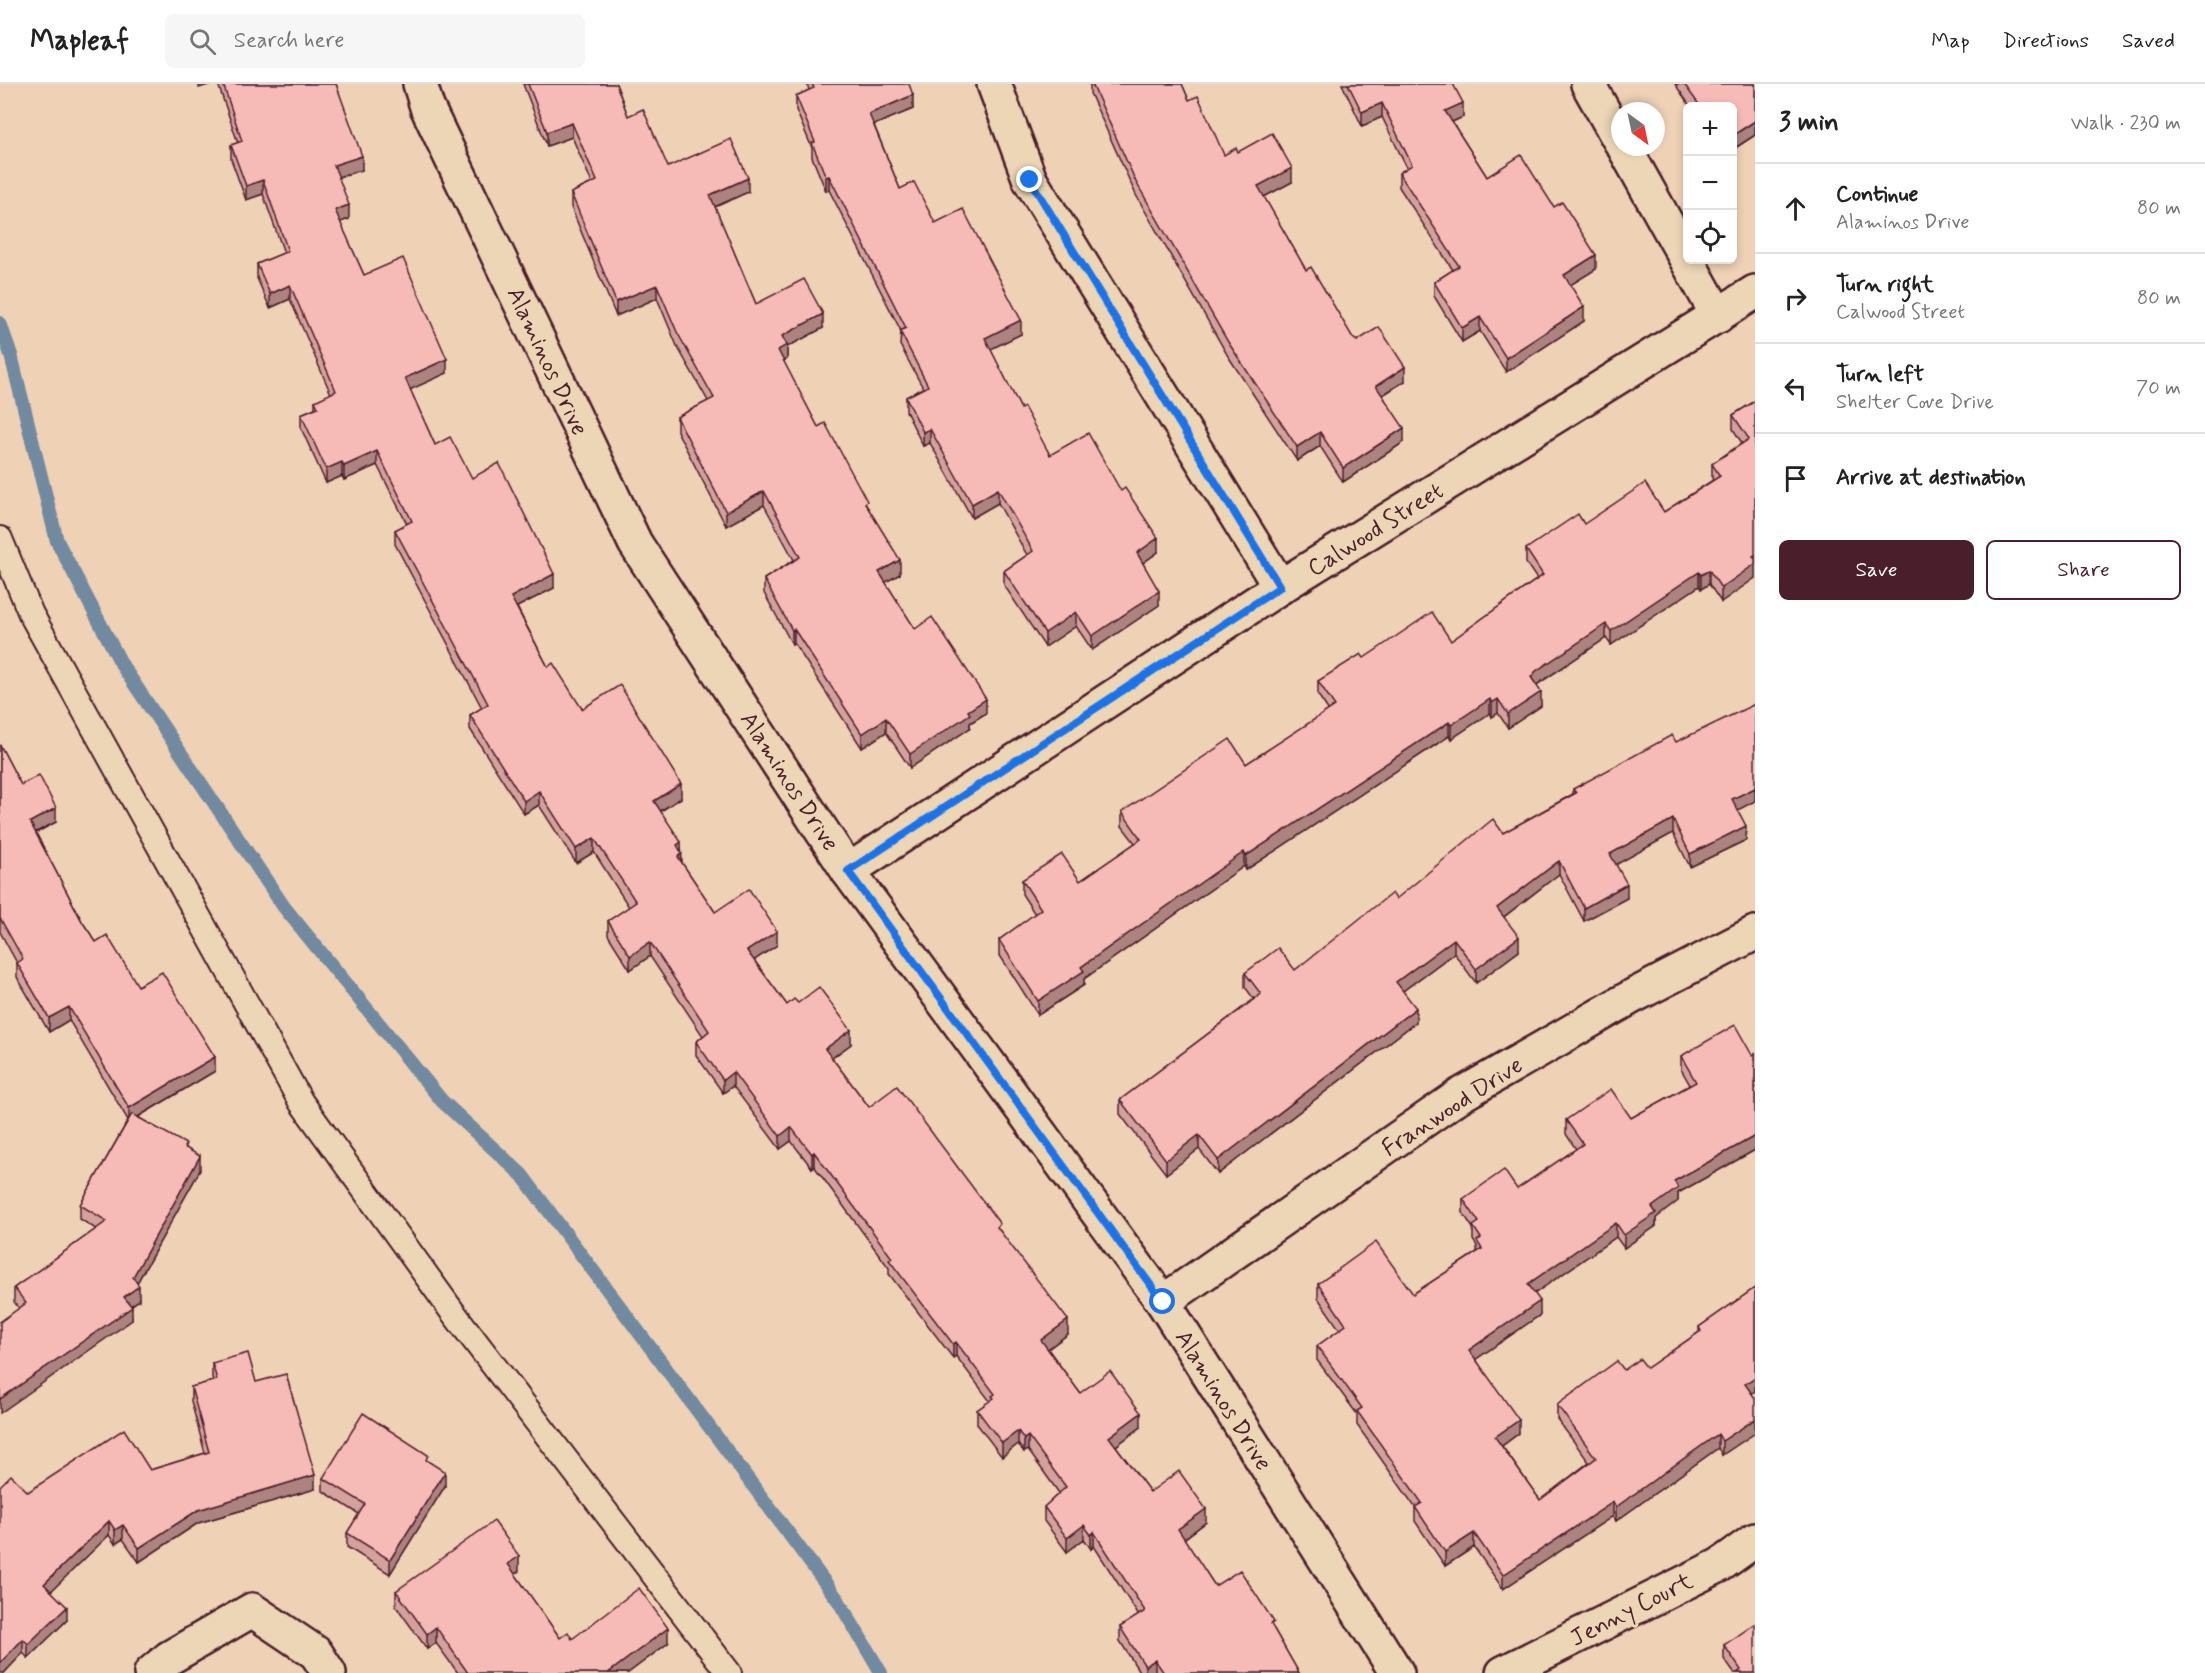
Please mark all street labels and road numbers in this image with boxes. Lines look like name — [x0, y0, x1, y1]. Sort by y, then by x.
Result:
street label: Alaminos Drive — [499, 282, 595, 441]
street label: Calwood Street — [1302, 476, 1450, 584]
street label: Alaminos Drive — [732, 706, 845, 857]
street label: Franwood Drive — [1376, 1050, 1529, 1164]
street label: Alaminos Drive — [1167, 1325, 1278, 1477]
street label: Jenny Court — [1565, 1566, 1698, 1655]

